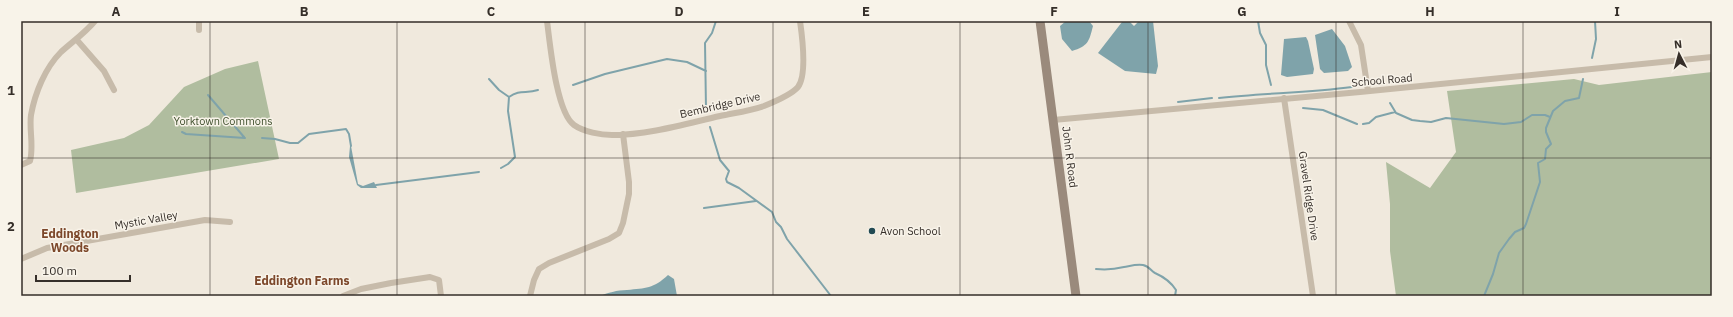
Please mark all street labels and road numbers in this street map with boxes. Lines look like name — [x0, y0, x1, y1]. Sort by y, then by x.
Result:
street label: School Road — [1351, 70, 1413, 90]
street label: Bembridge Drive — [678, 89, 762, 121]
street label: John R Road — [1059, 125, 1081, 189]
street label: Gravel Ridge Drive — [1296, 150, 1322, 242]
street label: Mystic Valley — [113, 207, 179, 232]

